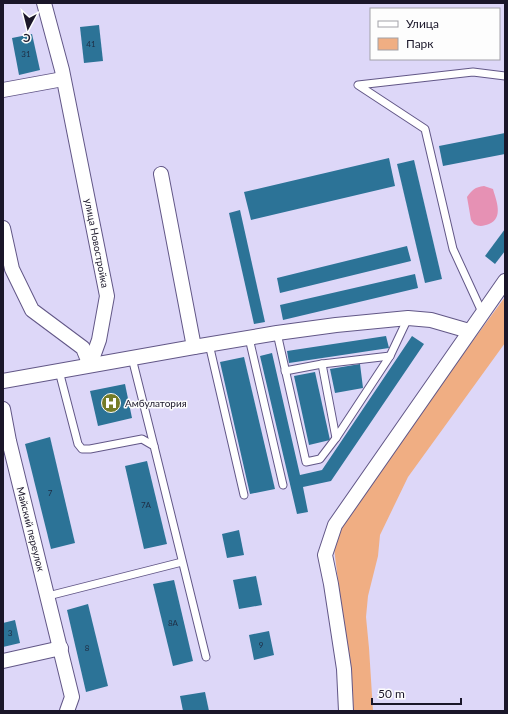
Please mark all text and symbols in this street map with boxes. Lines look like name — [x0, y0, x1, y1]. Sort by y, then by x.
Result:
north arrow — [8, 8, 48, 48]
legend — [370, 8, 500, 60]
text: Улица — [406, 16, 439, 31]
text: С — [22, 31, 31, 45]
text: Парк — [406, 36, 434, 51]
house number: 41 — [86, 39, 96, 49]
house number: 31 — [21, 49, 31, 59]
street label: улица Новостройка — [82, 197, 112, 289]
hospital icon: Амбулатория — [100, 392, 122, 414]
place label: Амбулатория — [125, 397, 187, 409]
street label: Майский переулок — [15, 485, 48, 573]
house number: 7 — [48, 488, 53, 498]
house number: 7А — [141, 500, 152, 510]
house number: 8А — [168, 618, 179, 628]
house number: 3 — [8, 628, 13, 638]
house number: 9 — [259, 640, 264, 650]
house number: 8 — [85, 643, 90, 653]
scale bar — [372, 680, 461, 706]
text: 50 m — [378, 686, 405, 701]

